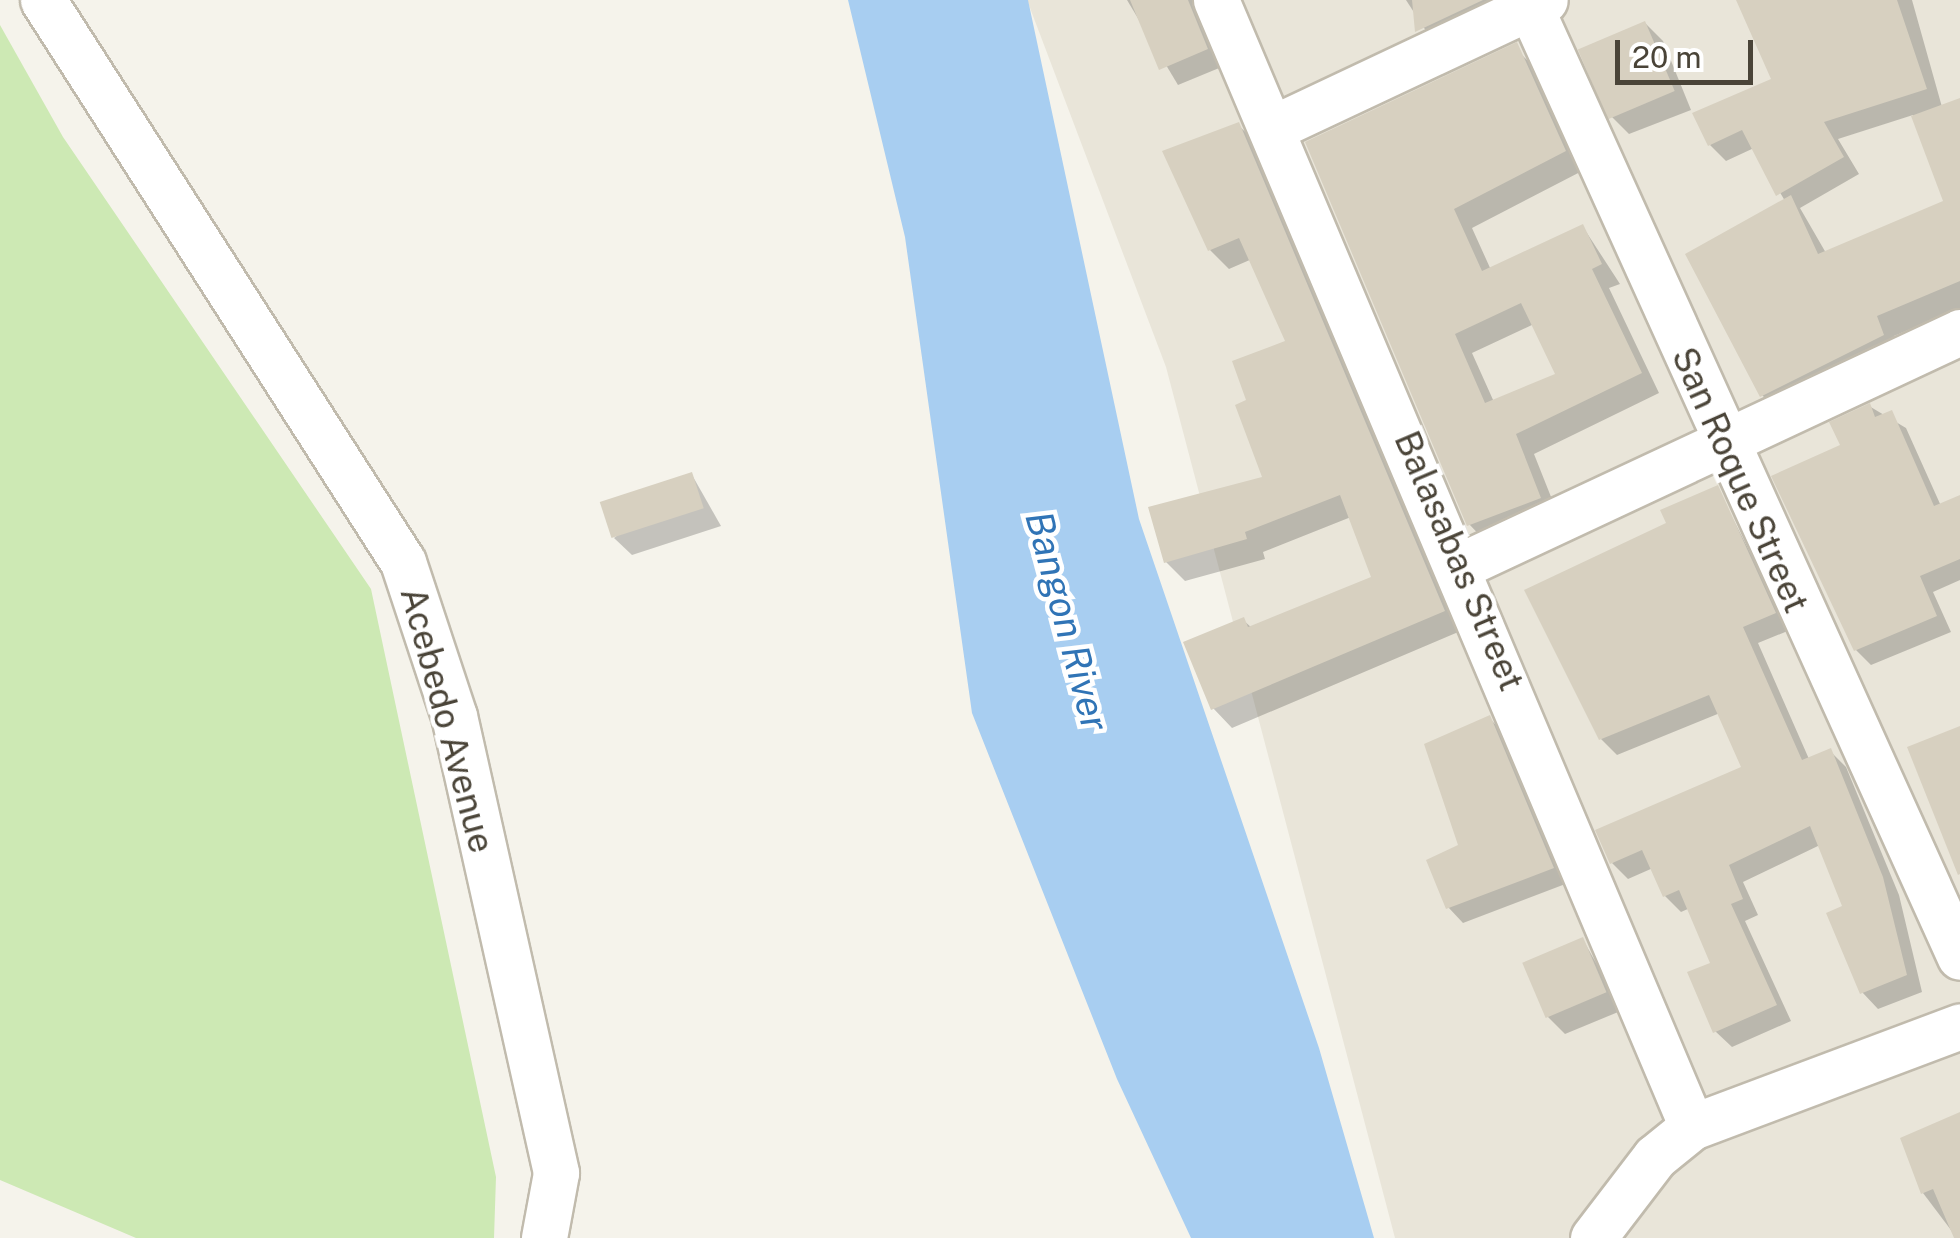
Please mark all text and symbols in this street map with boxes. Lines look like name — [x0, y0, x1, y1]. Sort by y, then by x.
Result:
scale bar — [1620, 20, 1758, 82]
text: 20 m — [1632, 39, 1701, 75]
street label: San Roque Street — [1663, 341, 1817, 619]
street label: Balasabas Street — [1385, 425, 1533, 697]
water label: Bangon River — [1016, 506, 1118, 736]
street label: Acebedo Avenue — [391, 583, 503, 857]

